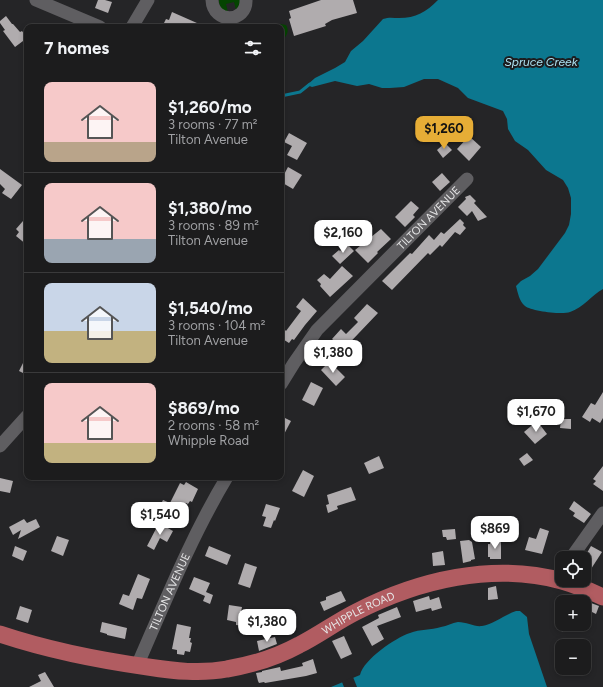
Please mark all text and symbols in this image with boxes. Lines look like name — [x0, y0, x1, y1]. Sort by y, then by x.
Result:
icon: filters — [242, 37, 264, 59]
text: 7 homes — [44, 38, 109, 58]
water label: Spruce Creek — [505, 55, 579, 69]
text: $1,260/mo — [168, 97, 252, 117]
icon: home — [76, 98, 124, 146]
pin: $1,260 — [411, 116, 477, 150]
text: 3 rooms · 77 m² — [168, 117, 258, 132]
text: $1,260 — [424, 121, 464, 136]
text: Tilton Avenue — [168, 132, 248, 147]
street label: TILTON AVENUE — [394, 184, 463, 252]
text: $1,380/mo — [168, 198, 252, 218]
icon: home — [76, 199, 124, 247]
text: 3 rooms · 89 m² — [168, 218, 259, 233]
pin: $2,160 — [310, 220, 376, 254]
text: $2,160 — [323, 225, 363, 240]
text: Tilton Avenue — [168, 233, 248, 248]
text: $1,540/mo — [168, 298, 253, 318]
icon: home — [76, 299, 124, 347]
text: 3 rooms · 104 m² — [168, 318, 265, 333]
text: Tilton Avenue — [168, 333, 248, 348]
pin: $1,380 — [300, 340, 366, 374]
text: $1,380 — [313, 345, 353, 360]
text: $869/mo — [168, 398, 240, 418]
icon: home — [76, 399, 124, 447]
pin: $1,670 — [503, 399, 569, 433]
text: $1,670 — [516, 404, 556, 419]
text: 2 rooms · 58 m² — [168, 418, 259, 433]
text: Whipple Road — [168, 433, 249, 448]
pin: $1,540 — [127, 502, 193, 536]
text: $1,540 — [140, 507, 180, 522]
pin: $869 — [471, 516, 519, 550]
text: $869 — [480, 521, 510, 536]
street label: TILTON AVENUE — [147, 551, 193, 633]
map controls — [555, 551, 591, 675]
button: locate — [555, 551, 591, 587]
street label: WHIPPLE ROAD — [320, 589, 397, 637]
button: + — [555, 595, 591, 631]
pin: $1,380 — [234, 609, 300, 643]
text: $1,380 — [247, 614, 287, 629]
button: − — [555, 639, 591, 675]

